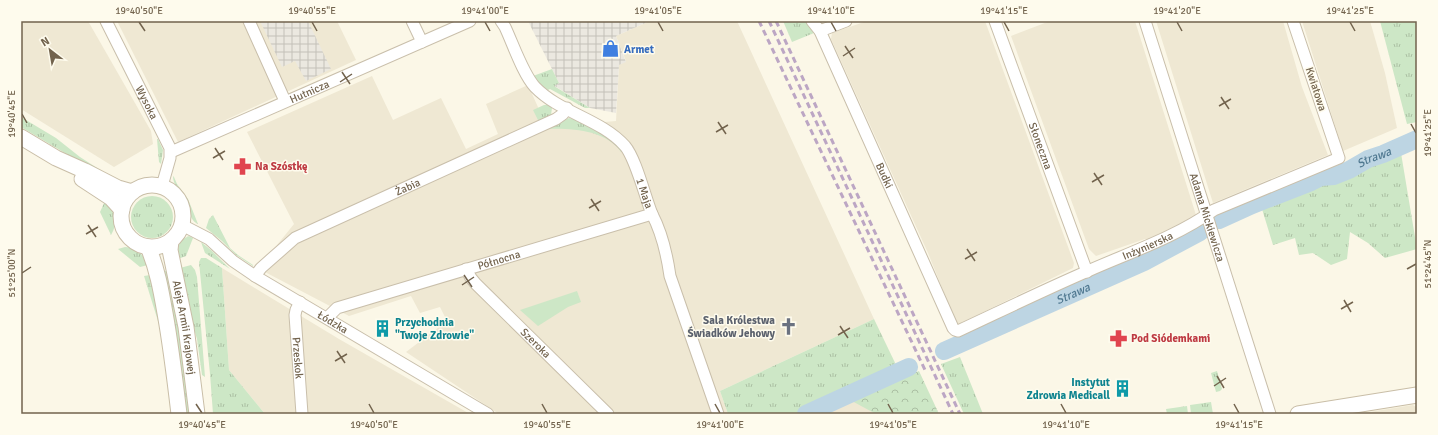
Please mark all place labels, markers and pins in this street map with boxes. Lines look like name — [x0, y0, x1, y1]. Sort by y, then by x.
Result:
shop icon: Armet — [601, 39, 621, 59]
place label: Armet — [624, 43, 654, 56]
pharmacy icon: Na Szóstkę — [232, 156, 252, 176]
place label: Na Szóstkę — [255, 160, 308, 173]
place label: Sala Królestwa Świadków Jehowy — [688, 314, 776, 340]
place label: Przychodnia "Twoje Zdrowie" — [395, 316, 474, 342]
church icon: Sala Królestwa Świadków Jehowy — [778, 316, 798, 336]
building icon: Przychodnia "Twoje Zdrowie" — [372, 318, 392, 338]
pharmacy icon: Pod Siódemkami — [1108, 328, 1128, 348]
place label: Pod Siódemkami — [1131, 332, 1210, 345]
place label: Instytut Zdrowia Medicall — [1027, 376, 1111, 402]
building icon: Instytut Zdrowia Medicall — [1113, 378, 1133, 398]

